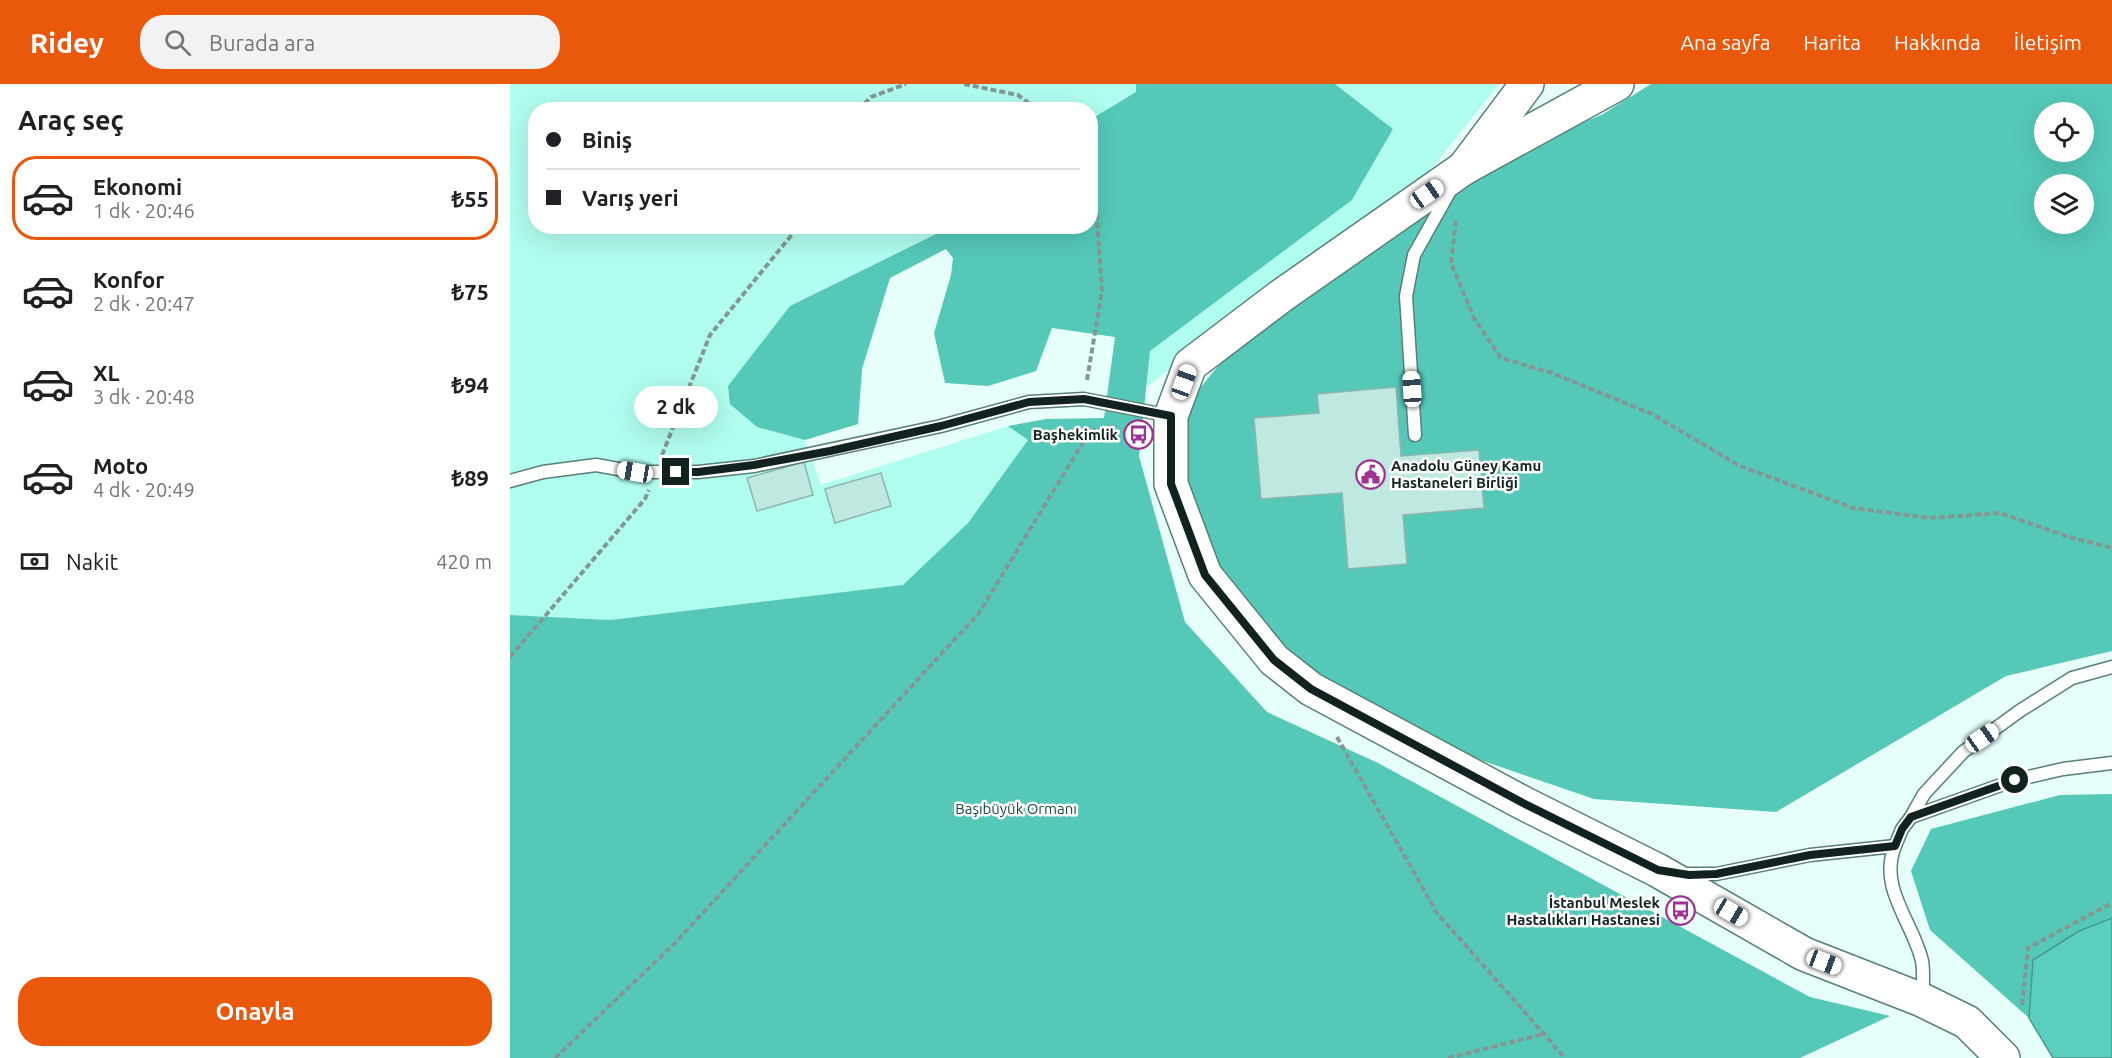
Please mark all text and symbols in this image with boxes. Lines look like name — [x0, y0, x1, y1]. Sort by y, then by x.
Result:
search box — [140, 15, 560, 69]
icon: search — [161, 26, 194, 59]
text: Ridey — [30, 27, 104, 58]
text: Burada ara — [209, 30, 315, 55]
text: Ana sayfa — [1680, 30, 1771, 54]
text: Harita — [1804, 30, 1861, 54]
text: Hakkında — [1894, 30, 1981, 54]
text: İletişim — [2014, 30, 2082, 54]
map controls — [2034, 102, 2094, 234]
button: locate — [2034, 102, 2094, 162]
text: Araç seç — [18, 105, 124, 135]
text: Biniş — [582, 127, 632, 152]
icon: car — [21, 171, 75, 225]
text: Ekonomi — [93, 174, 182, 199]
button: layers — [2034, 174, 2094, 234]
car — [1407, 176, 1447, 212]
text: Varış yeri — [582, 185, 679, 210]
text: ₺55 — [452, 186, 489, 211]
text: 1 dk · 20:46 — [93, 199, 195, 222]
icon: car — [21, 264, 75, 318]
text: Konfor — [93, 267, 164, 292]
text: ₺75 — [452, 279, 489, 304]
text: 2 dk · 20:47 — [93, 292, 195, 315]
icon: car — [21, 357, 75, 411]
text: XL — [93, 360, 120, 385]
car — [1169, 362, 1199, 402]
car — [1402, 370, 1422, 408]
text: ₺94 — [452, 372, 489, 397]
text: 3 dk · 20:48 — [93, 385, 195, 408]
callout: 2 dk — [634, 385, 718, 427]
text: 2 dk — [656, 395, 696, 418]
bus stop icon: Başhekimlik — [1123, 418, 1155, 450]
place label: Başhekimlik — [1033, 426, 1119, 444]
icon: car — [21, 450, 75, 504]
text: Moto — [93, 453, 148, 478]
place label: Anadolu Güney Kamu Hastaneleri Birliği — [1391, 457, 1541, 491]
route end — [662, 458, 689, 485]
public building icon: Anadolu Güney Kamu Hastaneleri Birliği — [1354, 458, 1386, 490]
car — [616, 460, 654, 484]
text: ₺89 — [452, 465, 489, 490]
text: 4 dk · 20:49 — [93, 478, 195, 501]
icon: cash — [18, 545, 51, 578]
text: Nakit — [66, 549, 118, 574]
text: 420 m — [436, 550, 492, 573]
car — [1962, 720, 2002, 756]
route start — [2001, 766, 2028, 793]
park label: Başıbüyük Ormanı — [955, 800, 1077, 817]
place label: İstanbul Meslek Hastalıkları Hastanesi — [1506, 894, 1661, 928]
bus stop icon: İstanbul Meslek Hastalıkları Hastanesi — [1665, 895, 1697, 927]
car — [1711, 895, 1751, 929]
car — [1804, 947, 1844, 977]
button: Onayla — [18, 977, 492, 1046]

